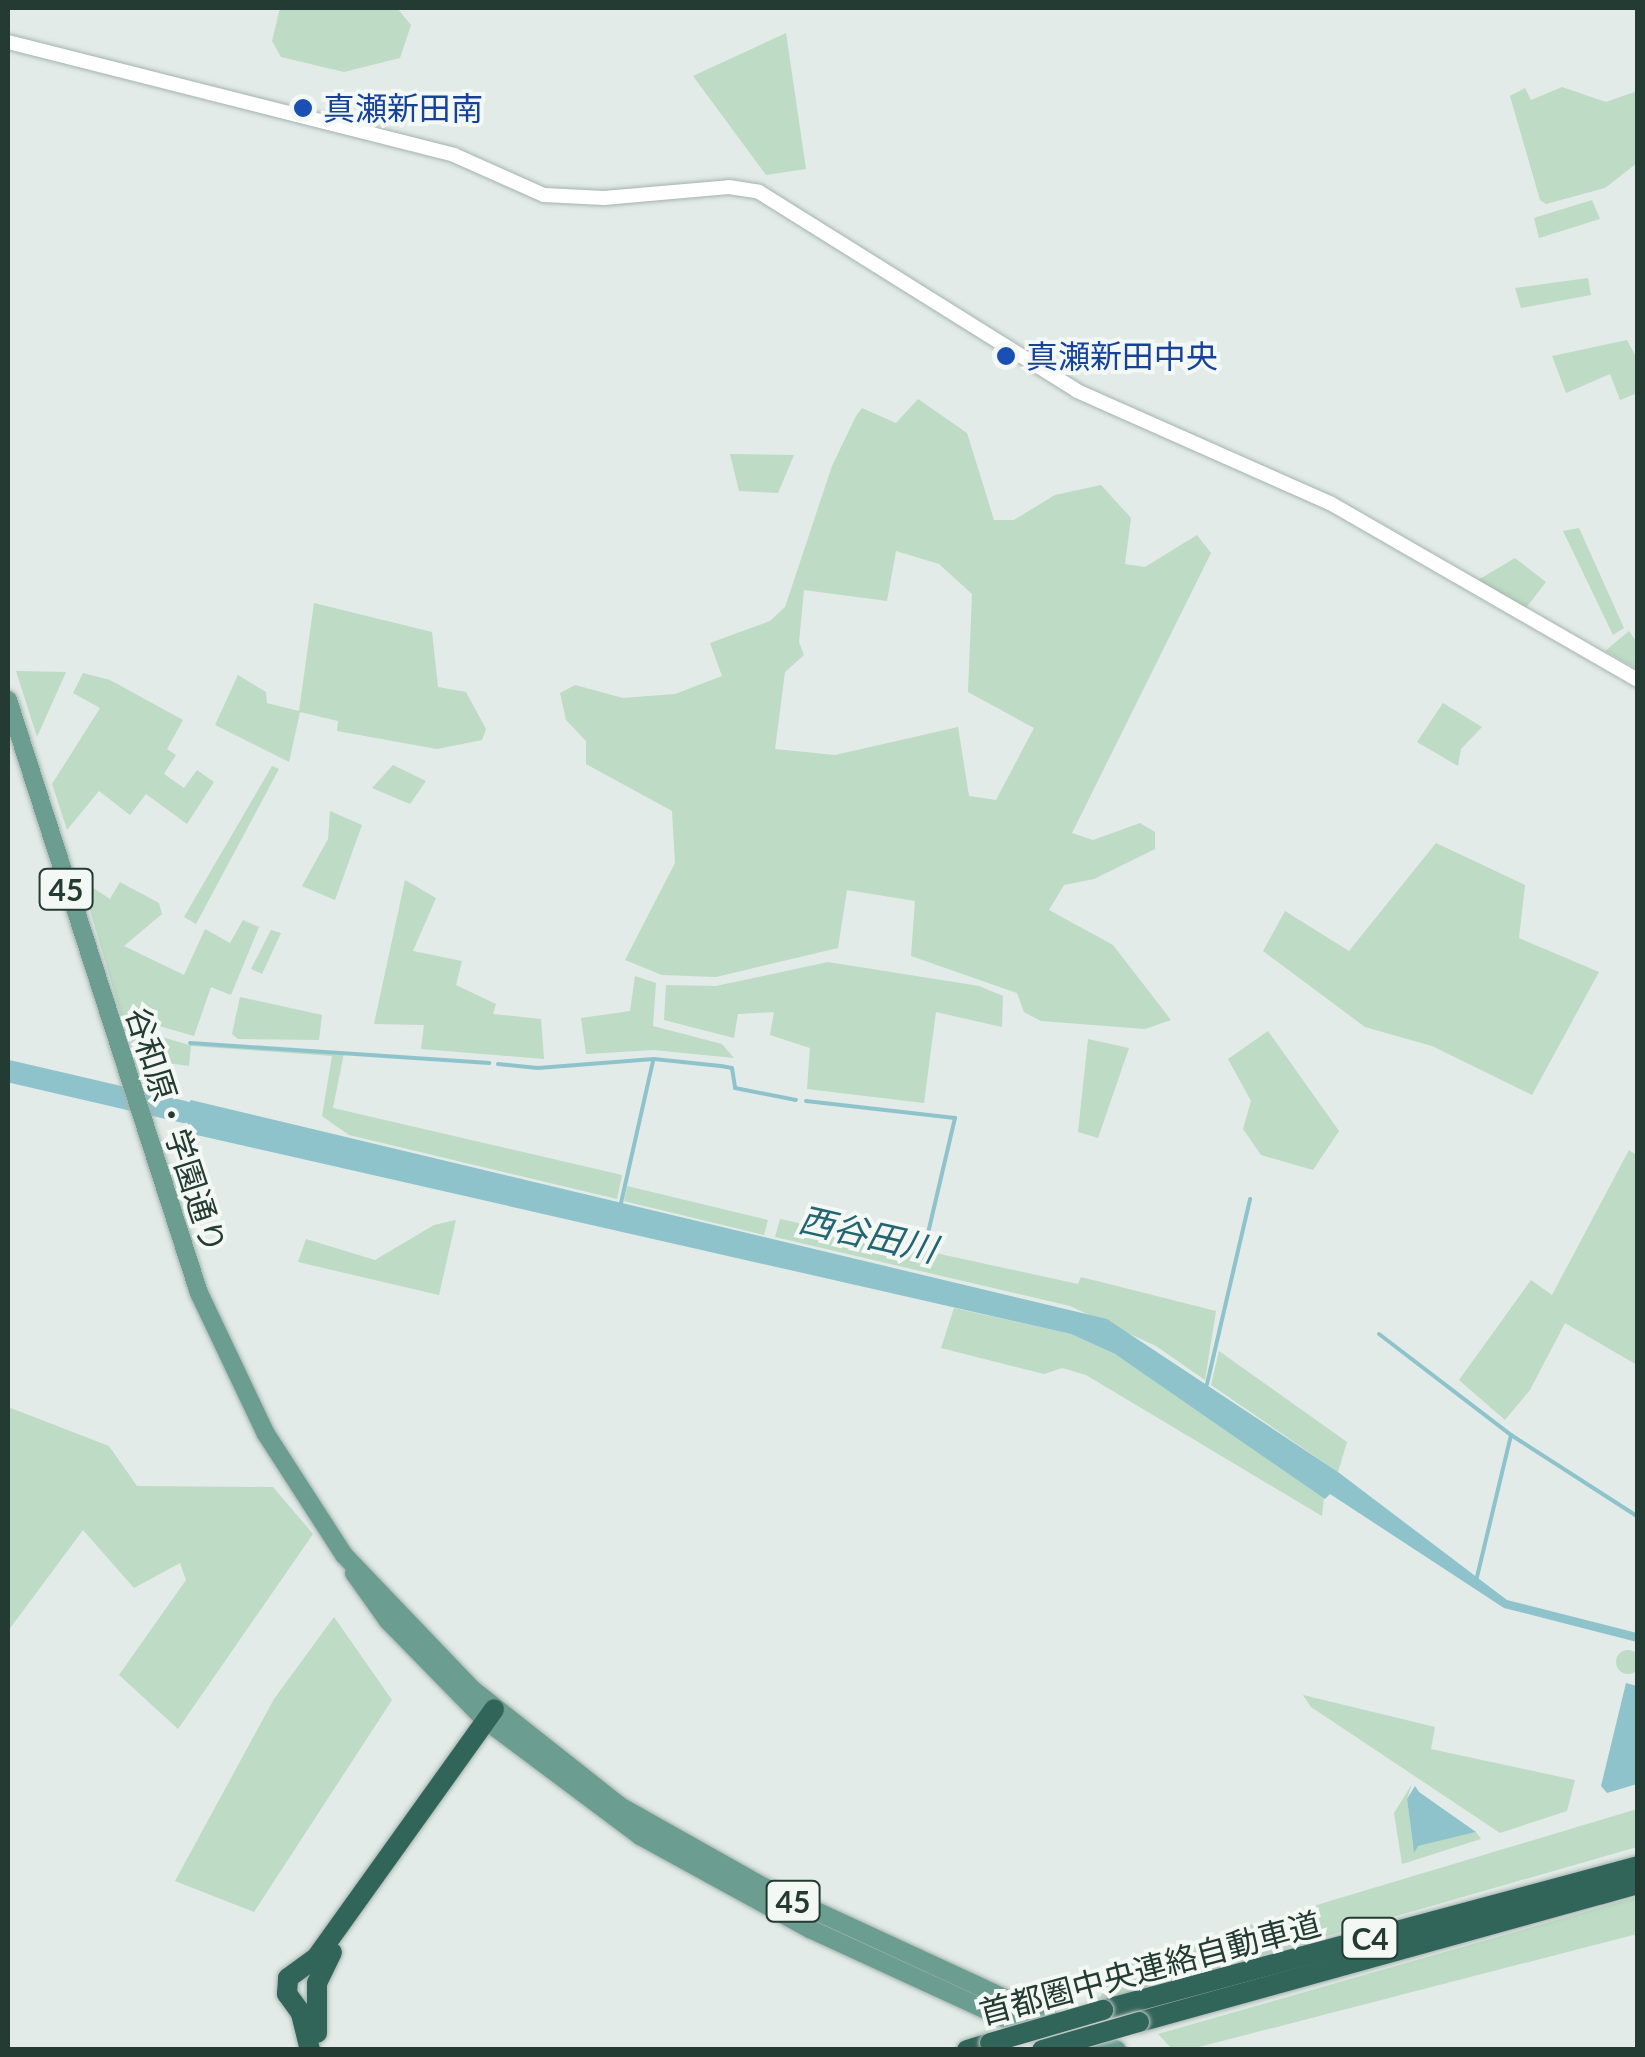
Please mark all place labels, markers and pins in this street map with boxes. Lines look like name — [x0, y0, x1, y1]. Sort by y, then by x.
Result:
place label: 真瀬新田南 — [323, 89, 483, 127]
marker: 真瀬新田南 — [292, 97, 314, 119]
place label: 真瀬新田中央 — [1026, 337, 1218, 375]
marker: 真瀬新田中央 — [995, 345, 1017, 367]

